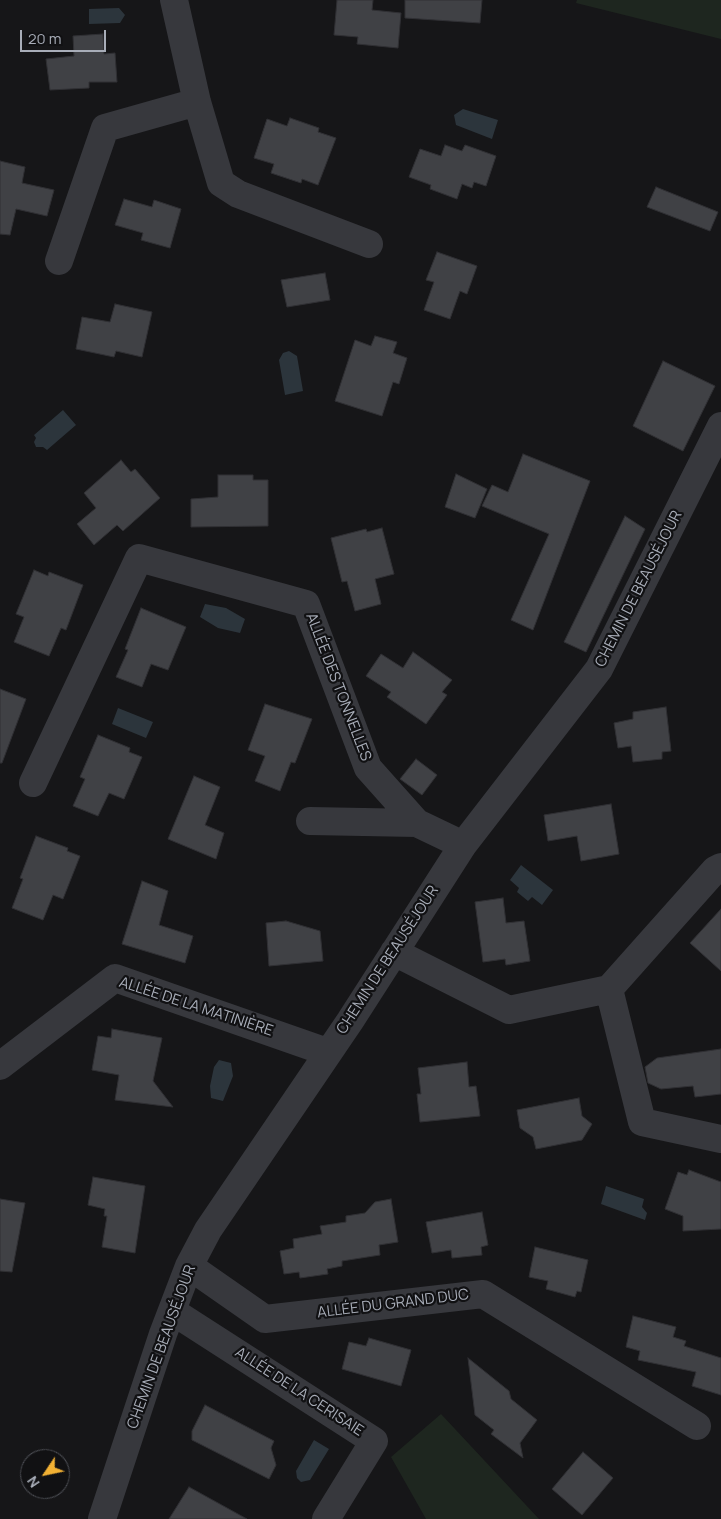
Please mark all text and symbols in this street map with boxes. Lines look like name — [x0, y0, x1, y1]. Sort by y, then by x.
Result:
scale bar — [22, 20, 109, 52]
text: 20 m — [28, 28, 61, 49]
street label: CHEMIN DE BEAUSÉJOUR — [592, 508, 686, 670]
street label: ALLÉE DES TONNELLES — [301, 610, 375, 764]
street label: CHEMIN DE BEAUSÉJOUR — [333, 882, 443, 1038]
street label: ALLÉE DE LA MATINIÈRE — [117, 974, 275, 1040]
street label: CHEMIN DE BEAUSÉJOUR — [124, 1263, 200, 1431]
street label: ALLÉE DU GRAND DUC — [316, 1286, 470, 1322]
street label: ALLÉE DE LA CERISAIE — [231, 1344, 367, 1440]
north arrow — [20, 1449, 70, 1499]
text: N — [22, 1473, 44, 1492]

